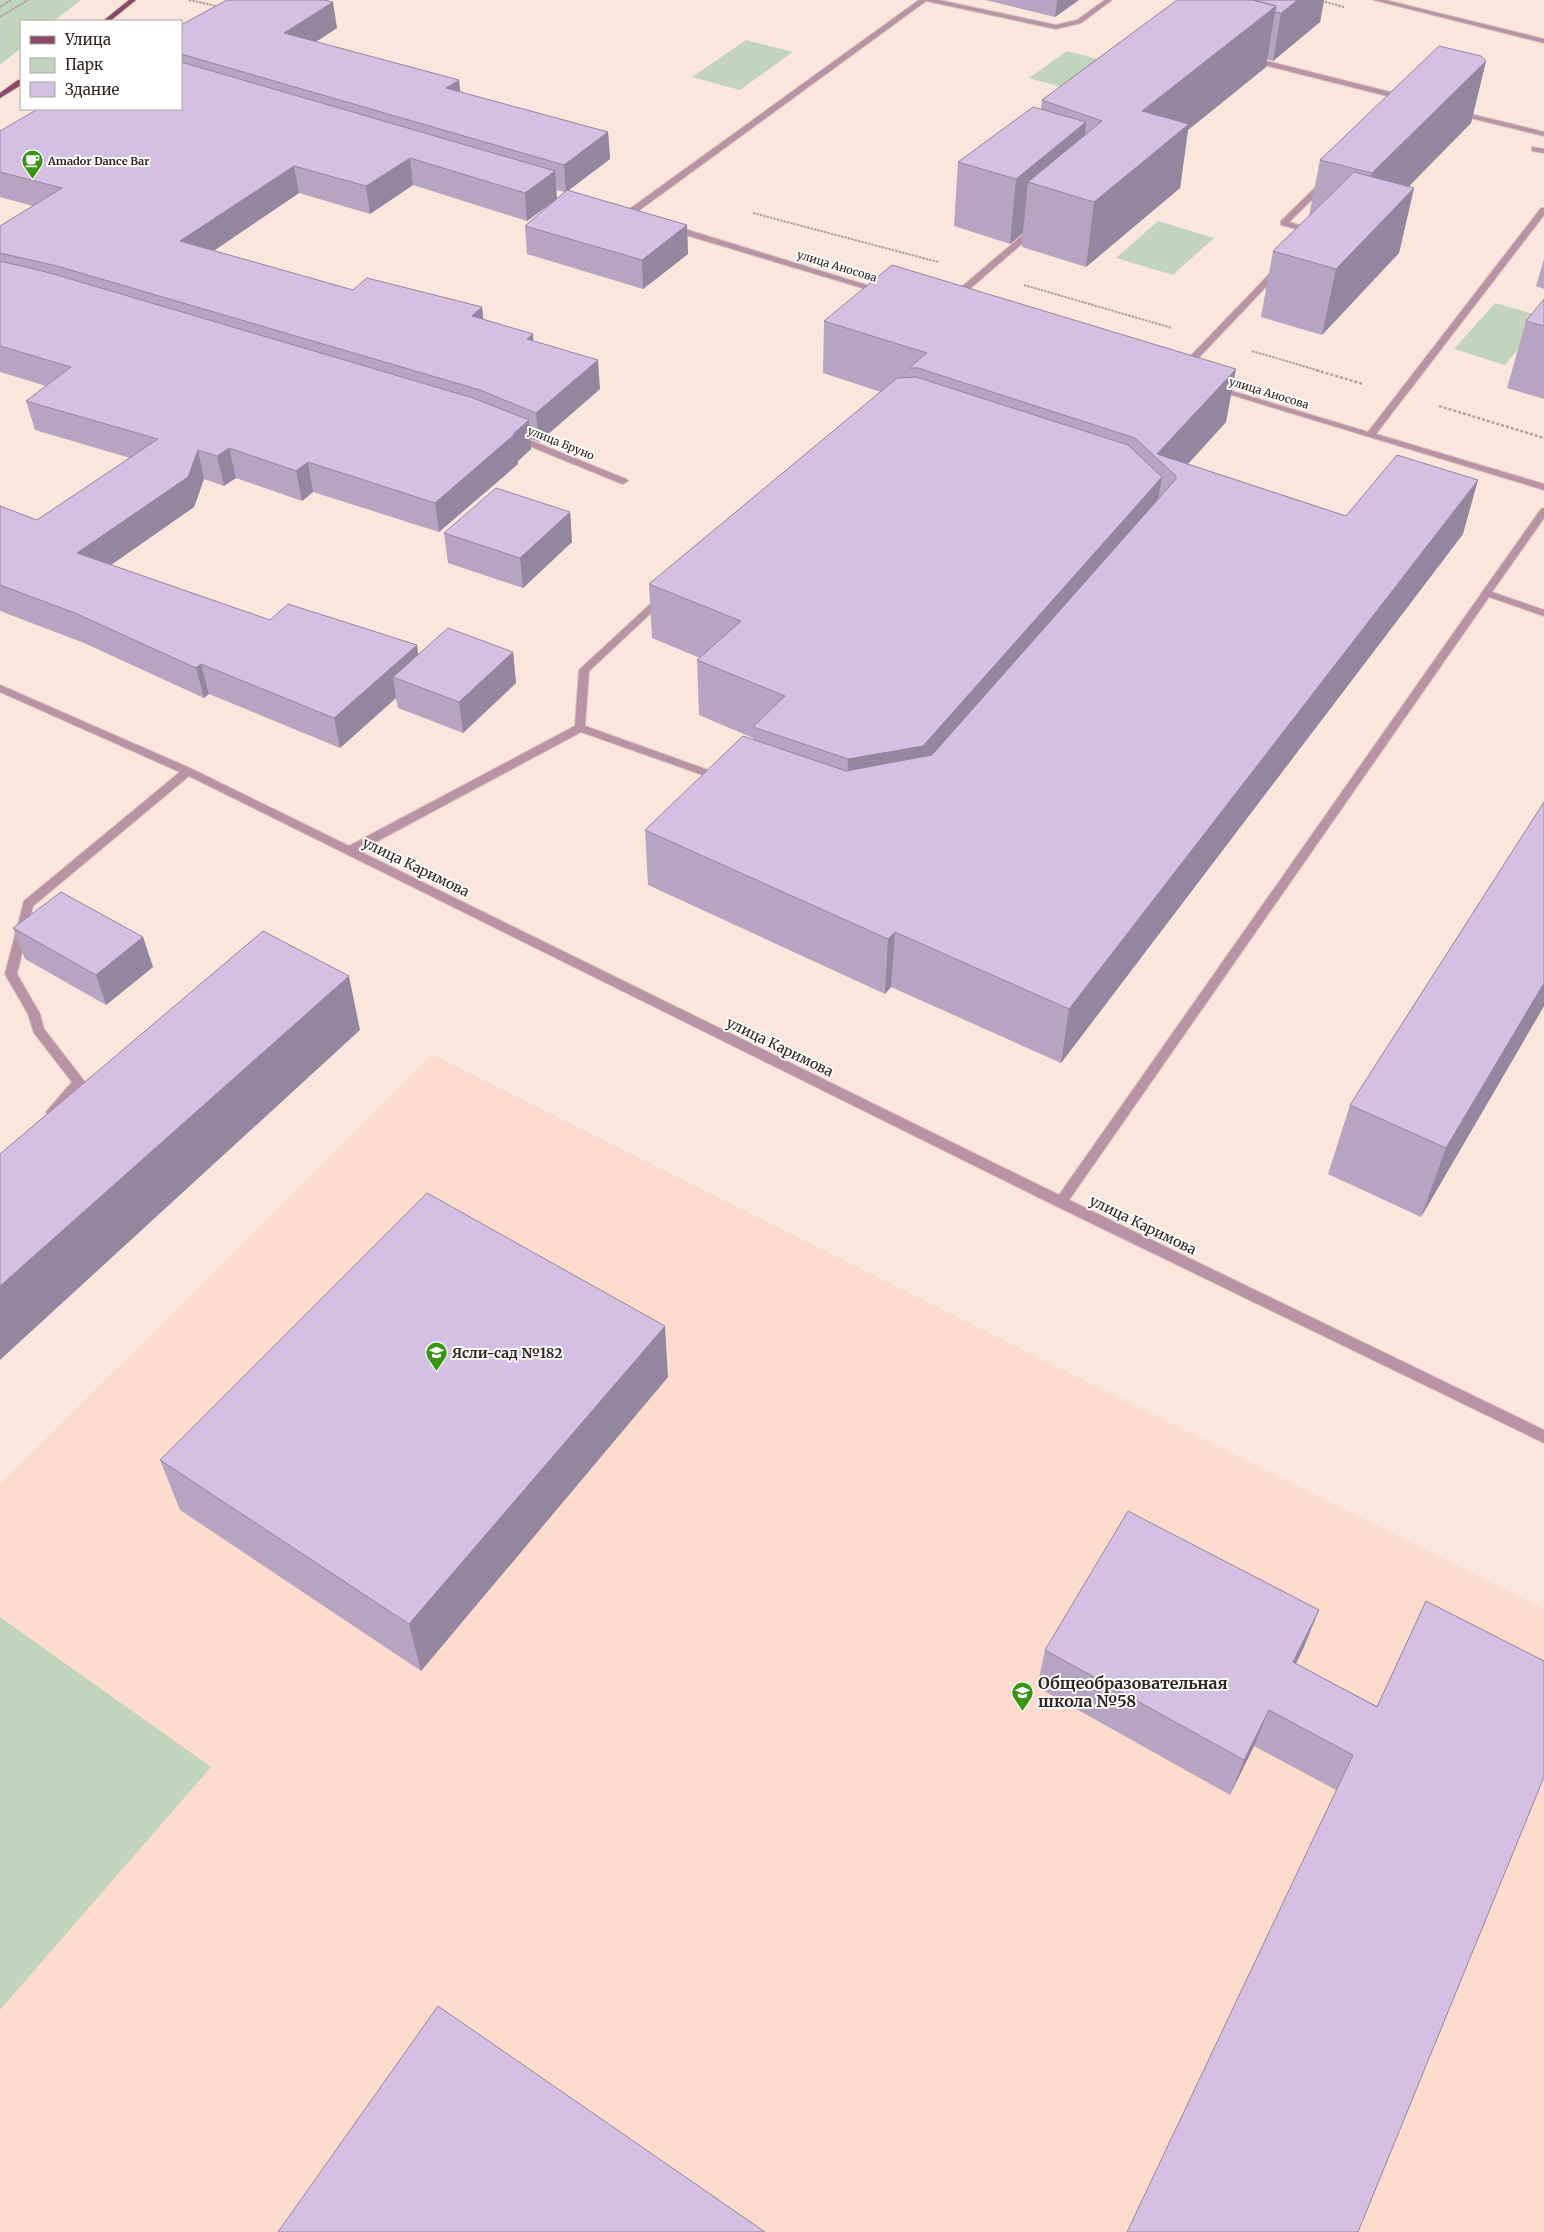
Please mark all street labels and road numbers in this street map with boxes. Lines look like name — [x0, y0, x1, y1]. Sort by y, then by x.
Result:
street label: улица Аносова — [795, 247, 879, 285]
street label: улица Аносова — [1227, 374, 1311, 412]
street label: улица Бруно — [526, 423, 597, 463]
street label: улица Каримова — [360, 833, 473, 901]
street label: улица Каримова — [724, 1013, 837, 1081]
street label: улица Каримова — [1087, 1191, 1200, 1259]

